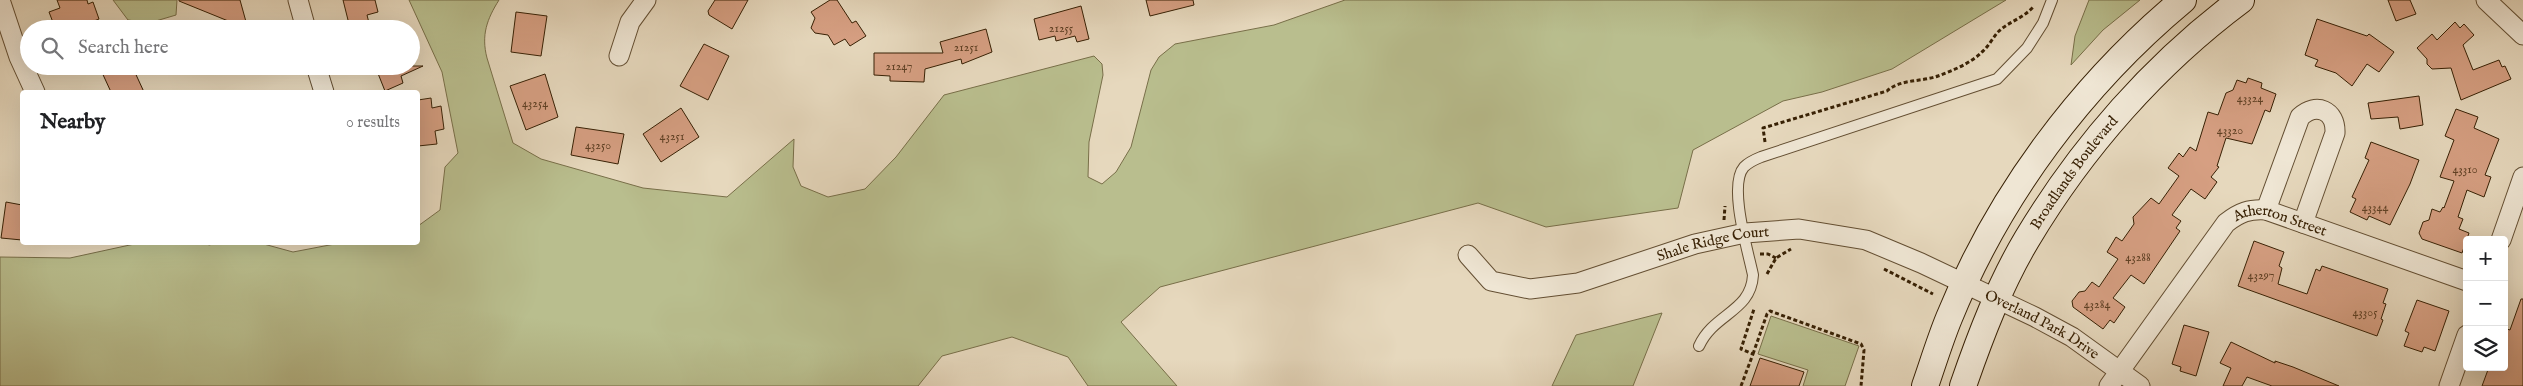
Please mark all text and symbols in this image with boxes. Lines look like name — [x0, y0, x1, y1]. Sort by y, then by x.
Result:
search box — [20, 20, 420, 75]
house number: 21255 — [1049, 21, 1074, 36]
icon: search — [38, 34, 66, 62]
text: Search here — [78, 36, 169, 60]
house number: 21251 — [954, 40, 978, 55]
house number: 21247 — [886, 59, 912, 74]
house number: 43324 — [2237, 91, 2263, 106]
house number: 43254 — [522, 96, 548, 111]
text: Nearby — [40, 109, 105, 136]
street label: Broadlands Boulevard — [2026, 111, 2123, 233]
text: 0 results — [346, 113, 400, 133]
house number: 43320 — [2217, 123, 2243, 138]
house number: 43251 — [660, 129, 684, 144]
house number: 43250 — [585, 138, 611, 153]
house number: 43310 — [2452, 162, 2478, 177]
house number: 43344 — [2362, 200, 2388, 215]
street label: Atherton Street — [2229, 201, 2329, 241]
street label: Shale Ridge Court — [1654, 222, 1770, 266]
map controls — [2463, 236, 2508, 371]
button: + — [2463, 236, 2508, 281]
house number: 43288 — [2125, 250, 2151, 265]
house number: 43297 — [2248, 268, 2274, 283]
button: − — [2463, 281, 2508, 326]
street label: Overland Park Drive — [1982, 286, 2103, 364]
house number: 43284 — [2084, 297, 2110, 312]
house number: 43305 — [2352, 305, 2378, 320]
button: layers — [2463, 326, 2508, 371]

